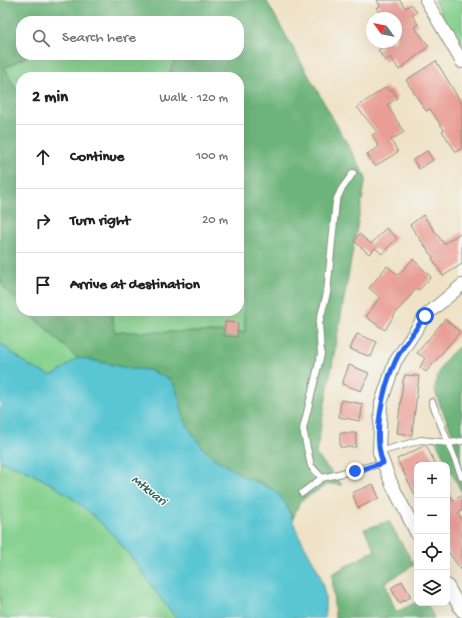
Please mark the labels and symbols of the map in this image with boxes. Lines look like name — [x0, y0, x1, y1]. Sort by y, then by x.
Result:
north arrow — [366, 12, 402, 48]
route start — [416, 307, 434, 325]
route end — [346, 462, 364, 480]
water label: Mtkvari — [128, 473, 171, 511]

